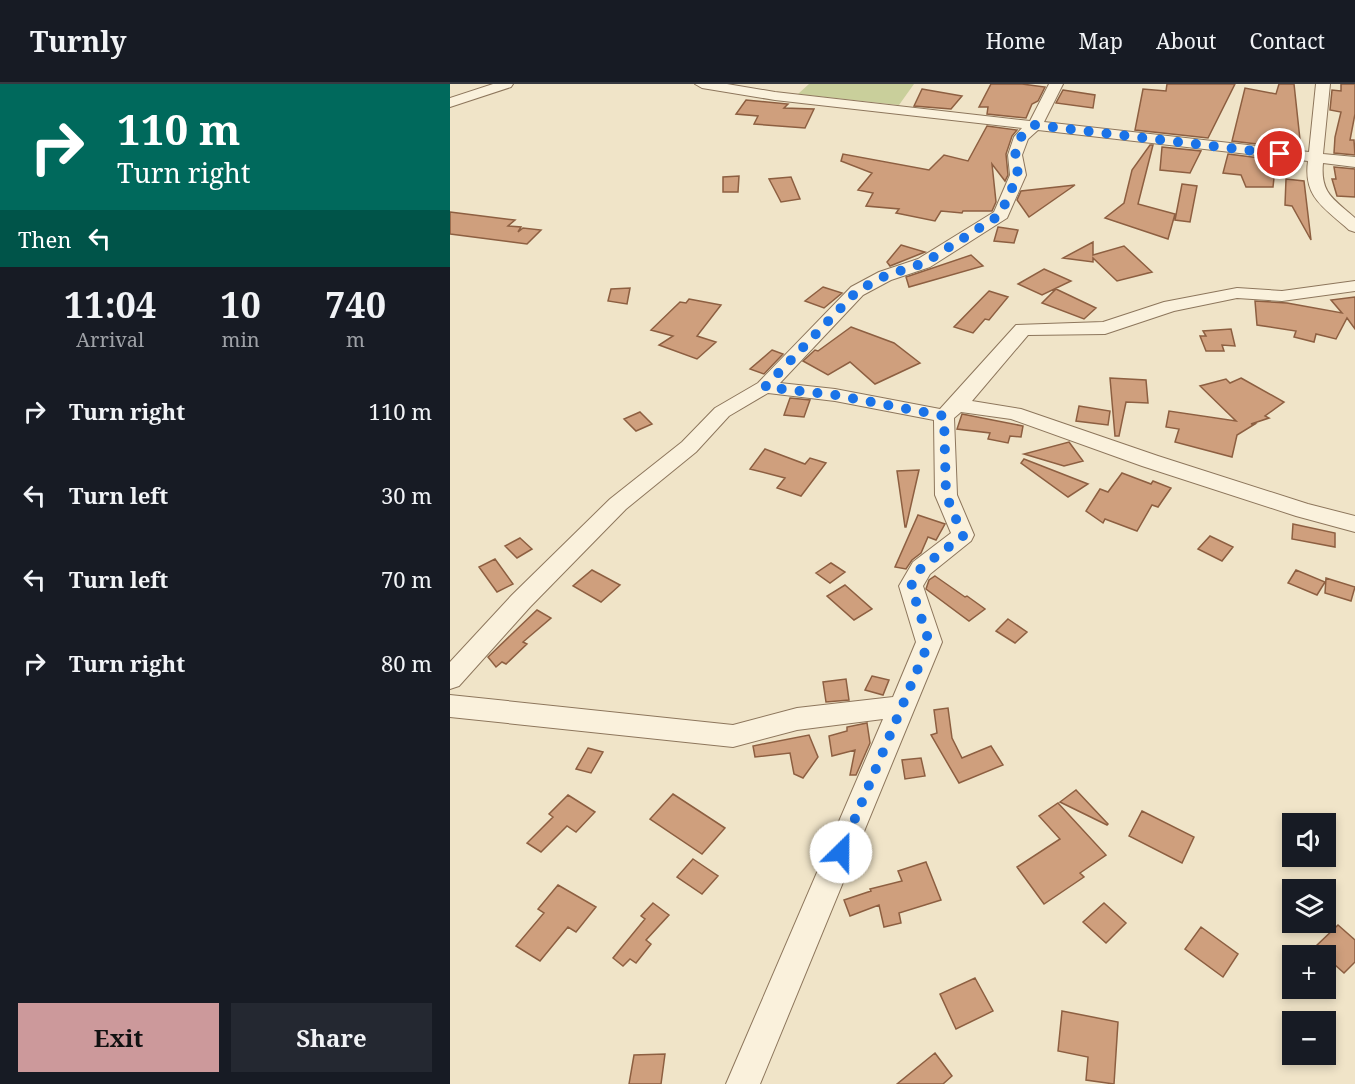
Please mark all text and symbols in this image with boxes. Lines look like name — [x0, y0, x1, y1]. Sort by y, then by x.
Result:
text: Turnly — [30, 22, 126, 60]
text: Home — [986, 27, 1046, 55]
text: Map — [1079, 27, 1123, 55]
text: About — [1156, 27, 1217, 55]
text: Contact — [1250, 27, 1325, 55]
text: 110 m — [117, 100, 241, 157]
icon: right — [18, 108, 96, 186]
pin — [1254, 128, 1305, 179]
icon: arrive — [1263, 137, 1296, 170]
text: Turn right — [117, 154, 250, 191]
icon: left — [83, 222, 116, 255]
text: Then — [18, 224, 71, 254]
text: 11:04 — [64, 280, 156, 329]
text: 10 — [220, 280, 261, 329]
text: 740 — [325, 280, 386, 329]
text: Arrival — [76, 326, 144, 353]
text: min — [222, 326, 260, 353]
text: m — [346, 326, 365, 353]
icon: right — [18, 395, 51, 428]
text: Turn right — [69, 396, 185, 426]
text: 110 m — [369, 396, 432, 426]
icon: left — [18, 479, 51, 512]
text: Turn left — [69, 480, 168, 510]
text: 30 m — [381, 480, 432, 510]
icon: left — [18, 563, 51, 596]
text: Turn left — [69, 564, 168, 594]
text: 70 m — [381, 564, 432, 594]
icon: right — [18, 647, 51, 680]
text: Turn right — [69, 648, 185, 678]
text: 80 m — [381, 648, 432, 678]
map controls — [1282, 813, 1336, 1065]
button: sound — [1282, 813, 1336, 867]
position arrow — [809, 820, 873, 884]
button: layers — [1282, 879, 1336, 933]
button: + — [1282, 945, 1336, 999]
button: Exit — [18, 1003, 219, 1072]
button: Share — [231, 1003, 432, 1072]
button: − — [1282, 1011, 1336, 1065]

